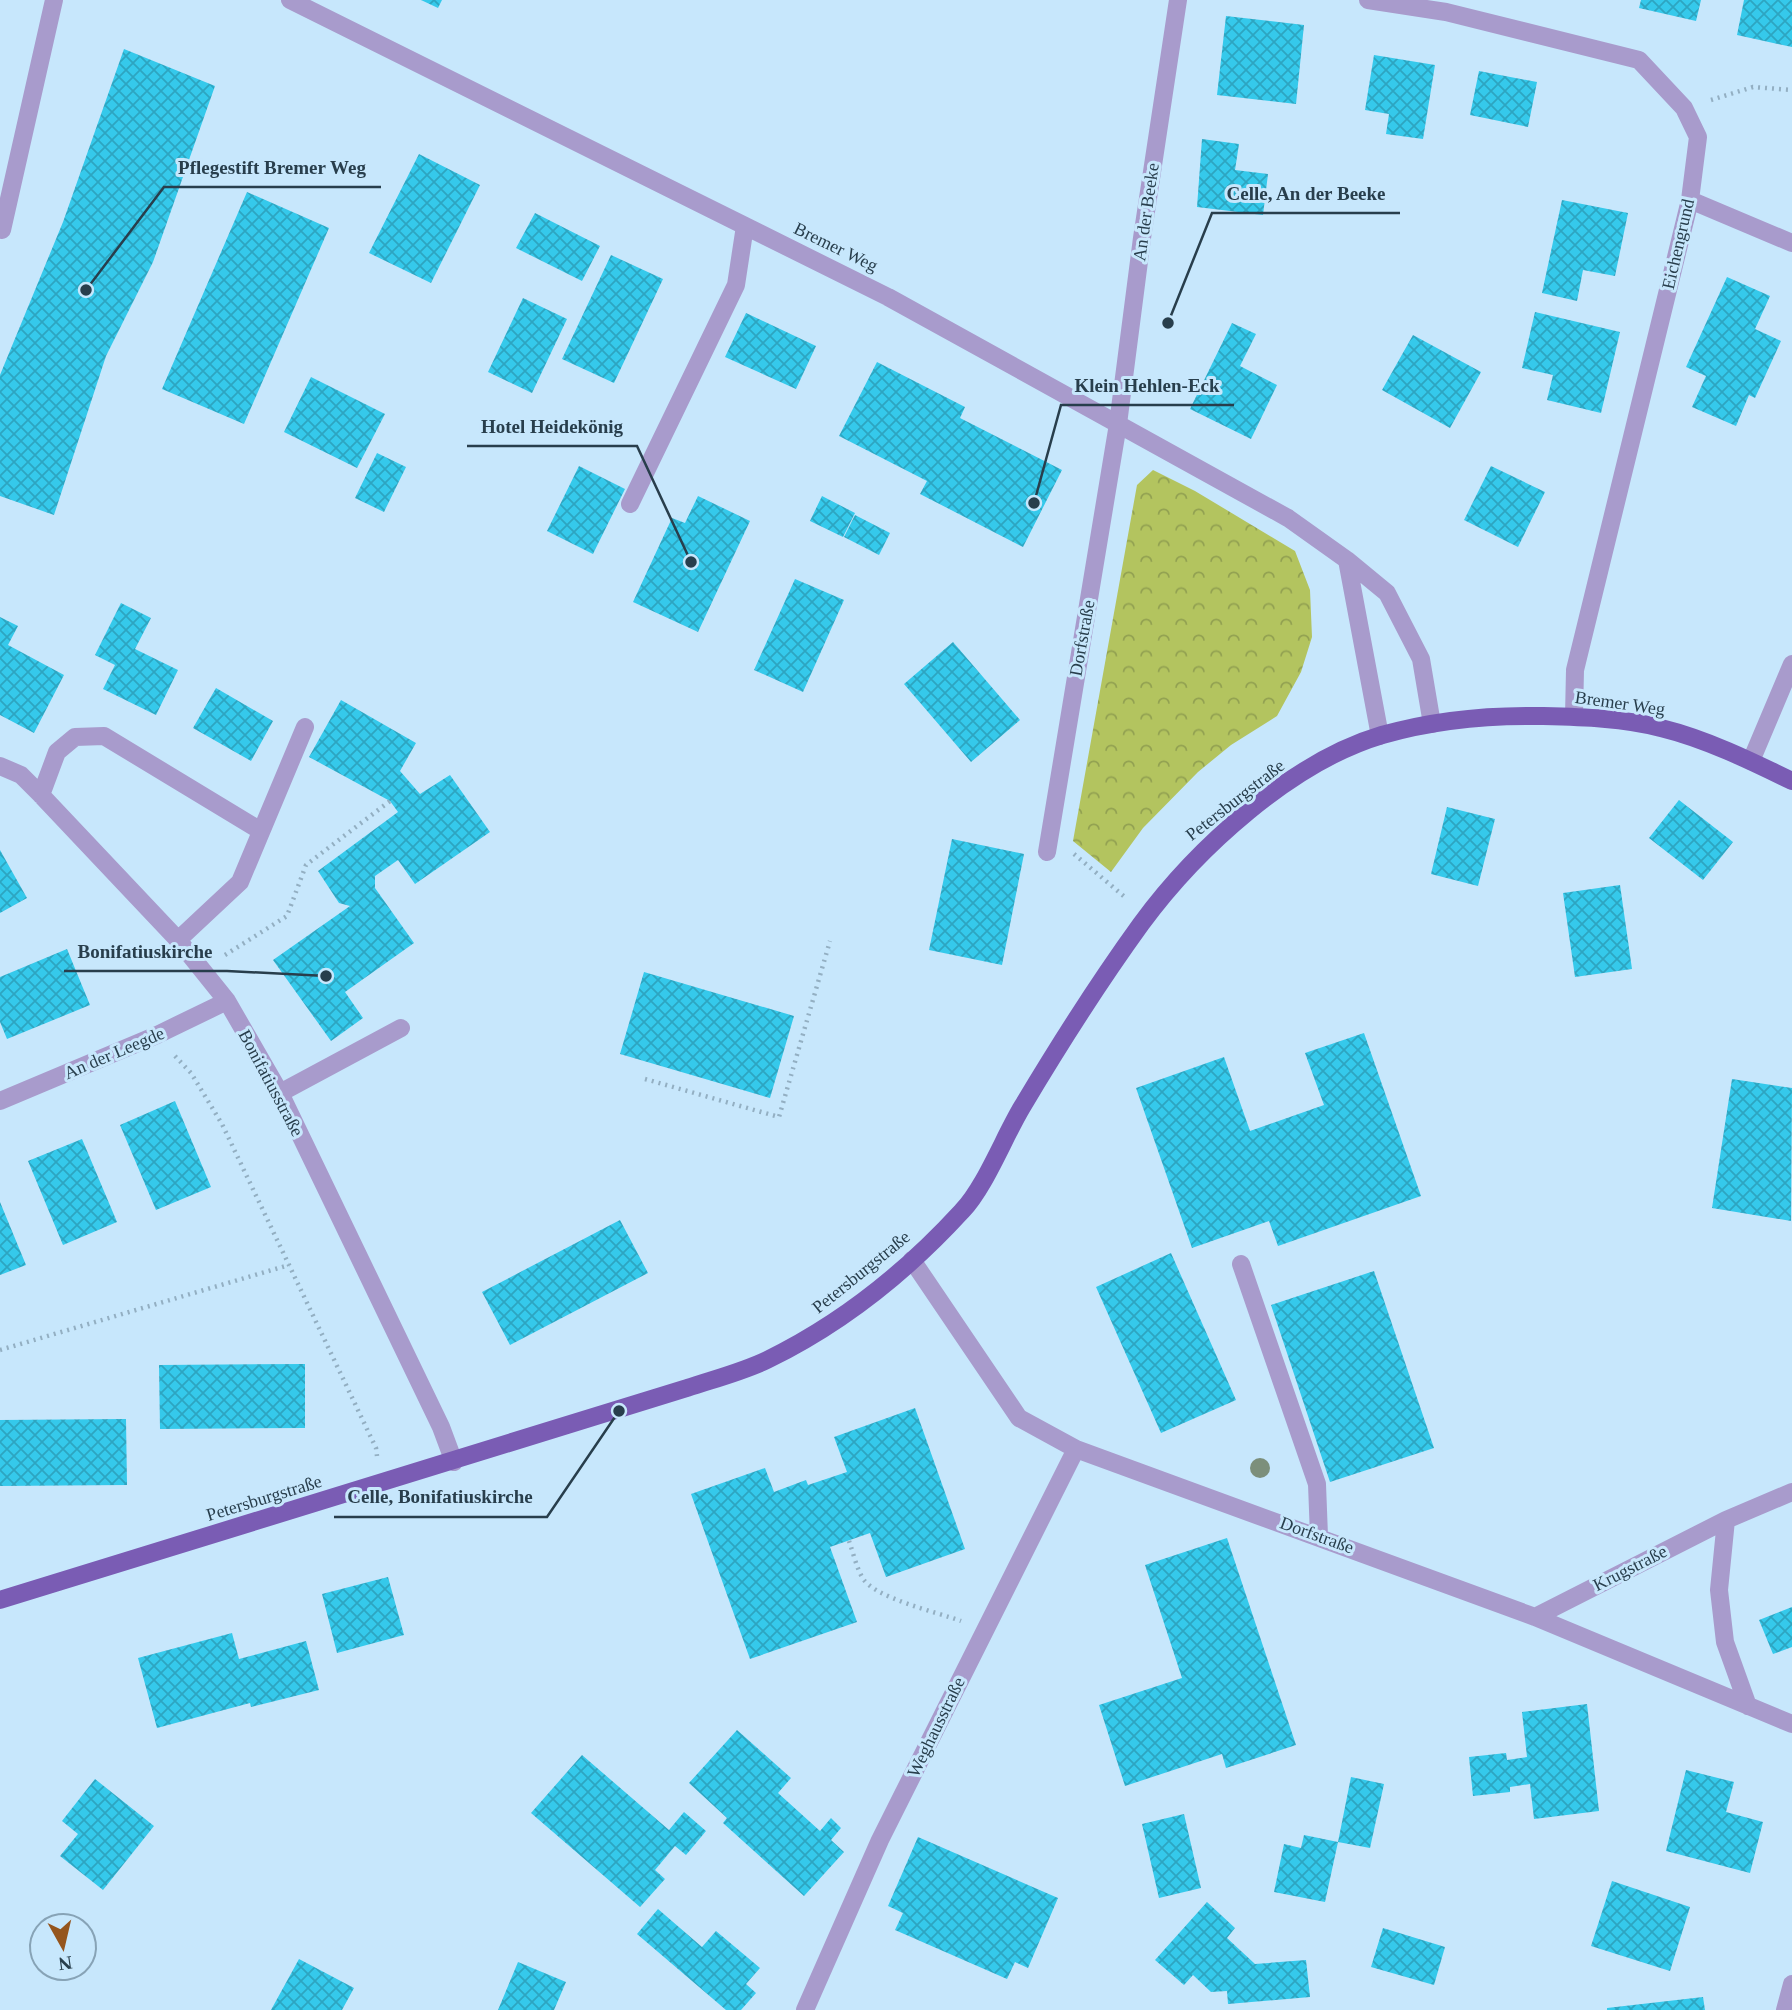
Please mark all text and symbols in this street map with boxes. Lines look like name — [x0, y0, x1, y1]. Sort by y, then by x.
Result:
callout: Pflegestift Bremer Weg — [164, 147, 381, 187]
text: Pflegestift Bremer Weg — [178, 157, 366, 178]
street label: An der Beeke — [1129, 162, 1163, 262]
callout: Celle, An der Beeke — [1212, 173, 1400, 213]
text: Celle, An der Beeke — [1226, 183, 1386, 204]
street label: Eichengrund — [1658, 197, 1698, 291]
street label: Bremer Weg — [791, 218, 881, 276]
callout: Klein Hehlen-Eck — [1061, 365, 1234, 405]
text: Klein Hehlen-Eck — [1074, 375, 1220, 396]
callout: Hotel Heidekönig — [467, 406, 637, 446]
text: Hotel Heidekönig — [481, 416, 623, 437]
street label: Dorfstraße — [1065, 598, 1099, 678]
street label: Bremer Weg — [1574, 687, 1666, 719]
street label: Petersburgstraße — [1182, 755, 1288, 845]
callout: Bonifatiuskirche — [64, 931, 227, 971]
text: Bonifatiuskirche — [78, 941, 212, 962]
street label: An der Leegde — [61, 1023, 167, 1083]
street label: Bonifatiusstraße — [234, 1026, 308, 1140]
street label: Petersburgstraße — [808, 1227, 914, 1317]
street label: Petersburgstraße — [204, 1471, 324, 1525]
callout: Celle, Bonifatiuskirche — [334, 1477, 547, 1517]
text: Celle, Bonifatiuskirche — [347, 1486, 533, 1507]
street label: Dorfstraße — [1277, 1512, 1357, 1558]
street label: Krugstraße — [1590, 1541, 1670, 1595]
street label: Weghausstraße — [903, 1674, 969, 1780]
north arrow — [28, 1912, 98, 1982]
text: N — [57, 1952, 74, 1975]

